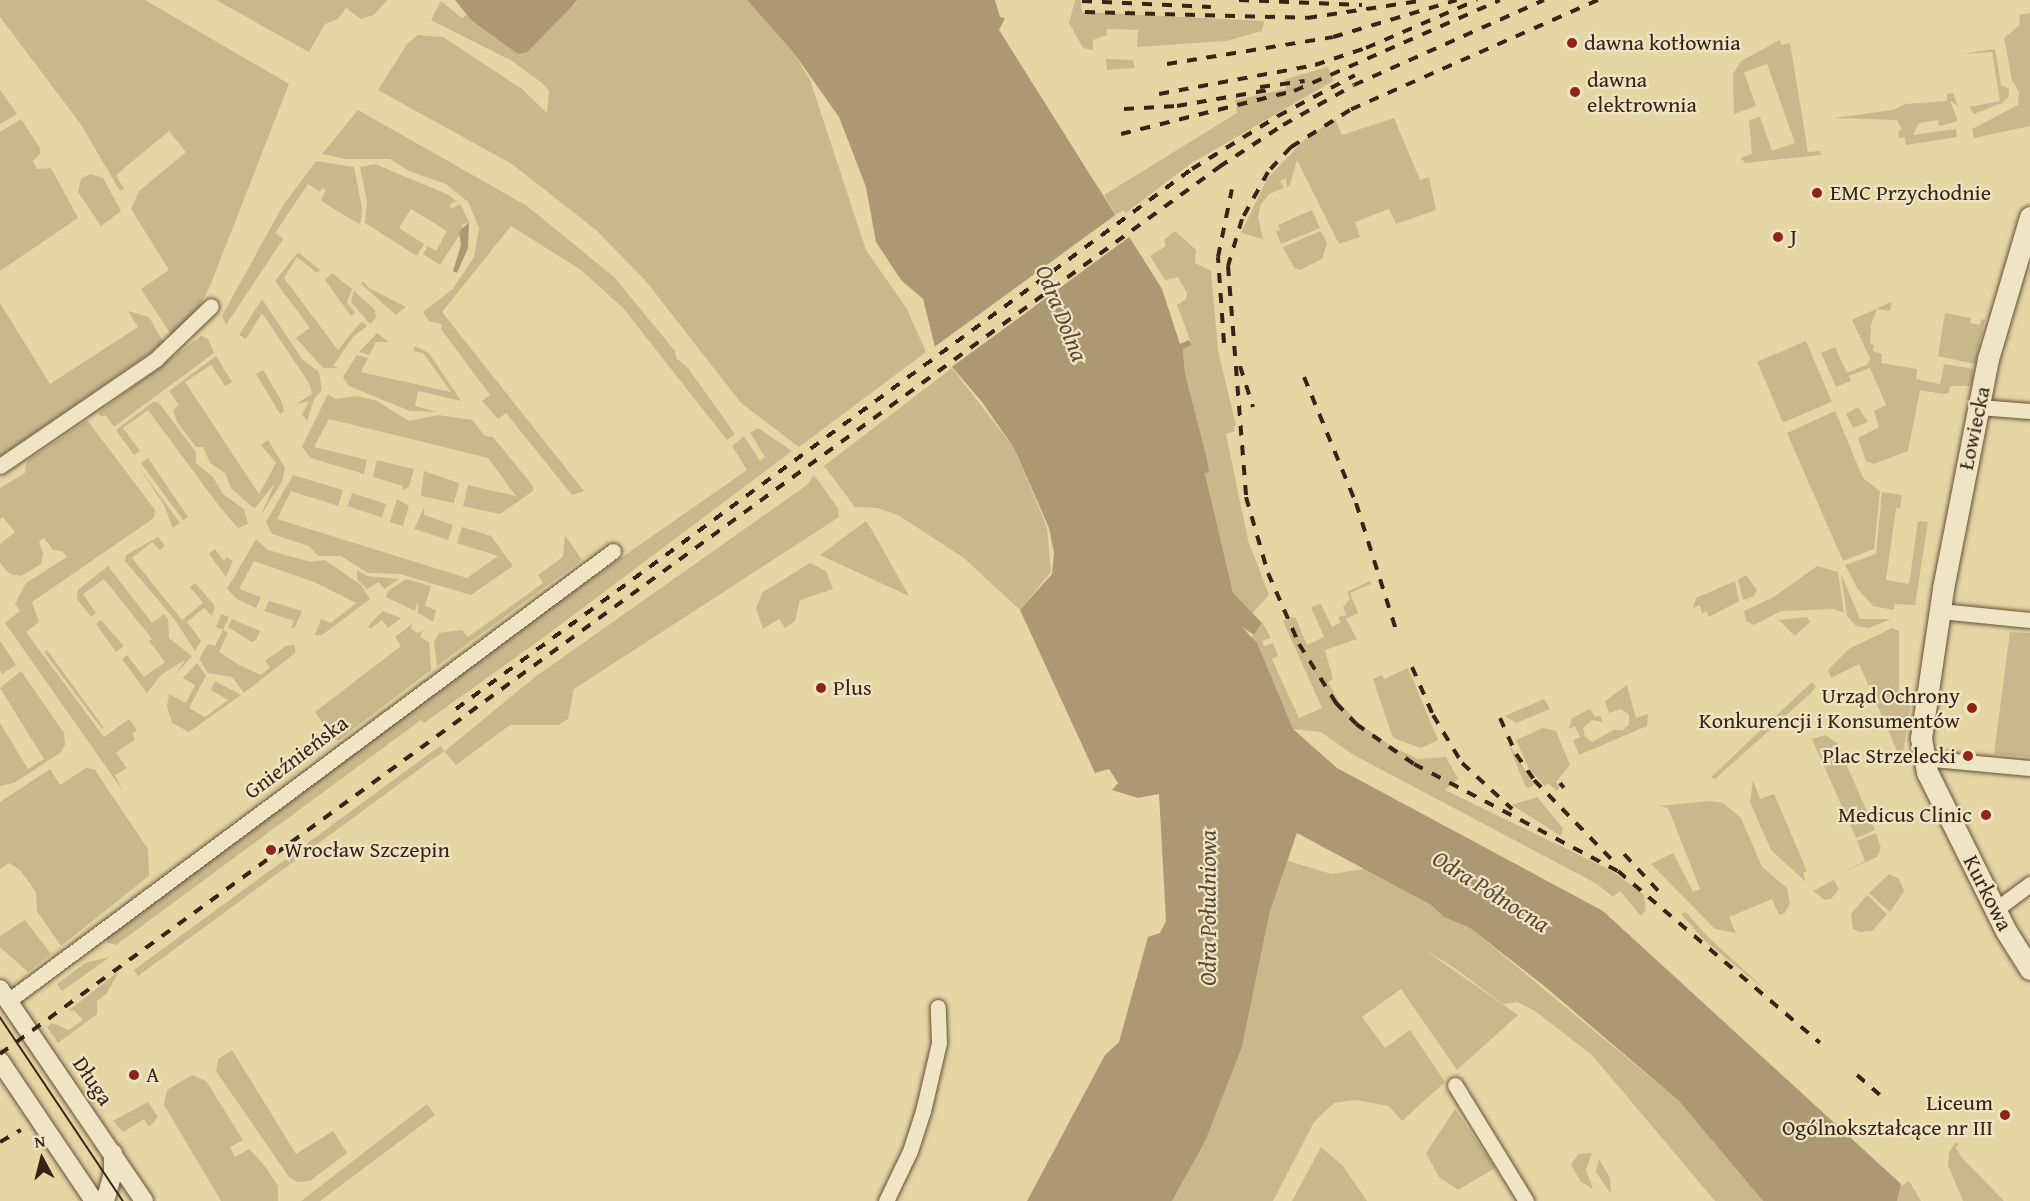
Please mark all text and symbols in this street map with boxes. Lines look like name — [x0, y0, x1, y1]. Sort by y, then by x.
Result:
place label: dawna kotłownia — [1584, 30, 1741, 56]
marker: dawna kotłownia — [1565, 36, 1579, 50]
place label: dawna elektrownia — [1587, 66, 1697, 118]
marker: dawna elektrownia — [1568, 85, 1582, 99]
place label: EMC Przychodnie — [1830, 180, 1991, 206]
marker: EMC Przychodnie — [1808, 184, 1826, 202]
place label: J — [1790, 224, 1797, 250]
marker: J — [1771, 230, 1785, 244]
water label: Odra Dolna — [1030, 260, 1094, 366]
street label: Łowiecka — [1952, 384, 1996, 472]
place label: Plus — [833, 675, 872, 701]
marker: Plus — [814, 681, 828, 695]
place label: Urząd Ochrony Konkurencji i Konsumentów — [1699, 682, 1960, 734]
marker: Urząd Ochrony Konkurencji i Konsumentów — [1965, 701, 1979, 715]
street label: Gnieźnieńska — [239, 709, 353, 805]
place label: Plac Strzelecki — [1822, 743, 1956, 769]
marker: Plac Strzelecki — [1961, 749, 1975, 763]
place label: Medicus Clinic — [1838, 802, 1972, 828]
marker: Medicus Clinic — [1977, 806, 1995, 824]
water label: Odra Południowa — [1194, 830, 1222, 986]
place label: Wrocław Szczepin — [284, 837, 450, 863]
marker: Wrocław Szczepin — [262, 841, 280, 859]
water label: Odra Północna — [1427, 844, 1555, 938]
street label: Kurkowa — [1958, 851, 2018, 935]
street label: Długa — [67, 1052, 119, 1110]
place label: A — [146, 1062, 159, 1088]
marker: A — [127, 1068, 141, 1082]
place label: Liceum Ogólnokształcące nr III — [1782, 1089, 1993, 1140]
marker: Liceum Ogólnokształcące nr III — [1998, 1108, 2012, 1122]
north arrow — [12, 1129, 72, 1189]
text: N — [33, 1129, 47, 1154]

